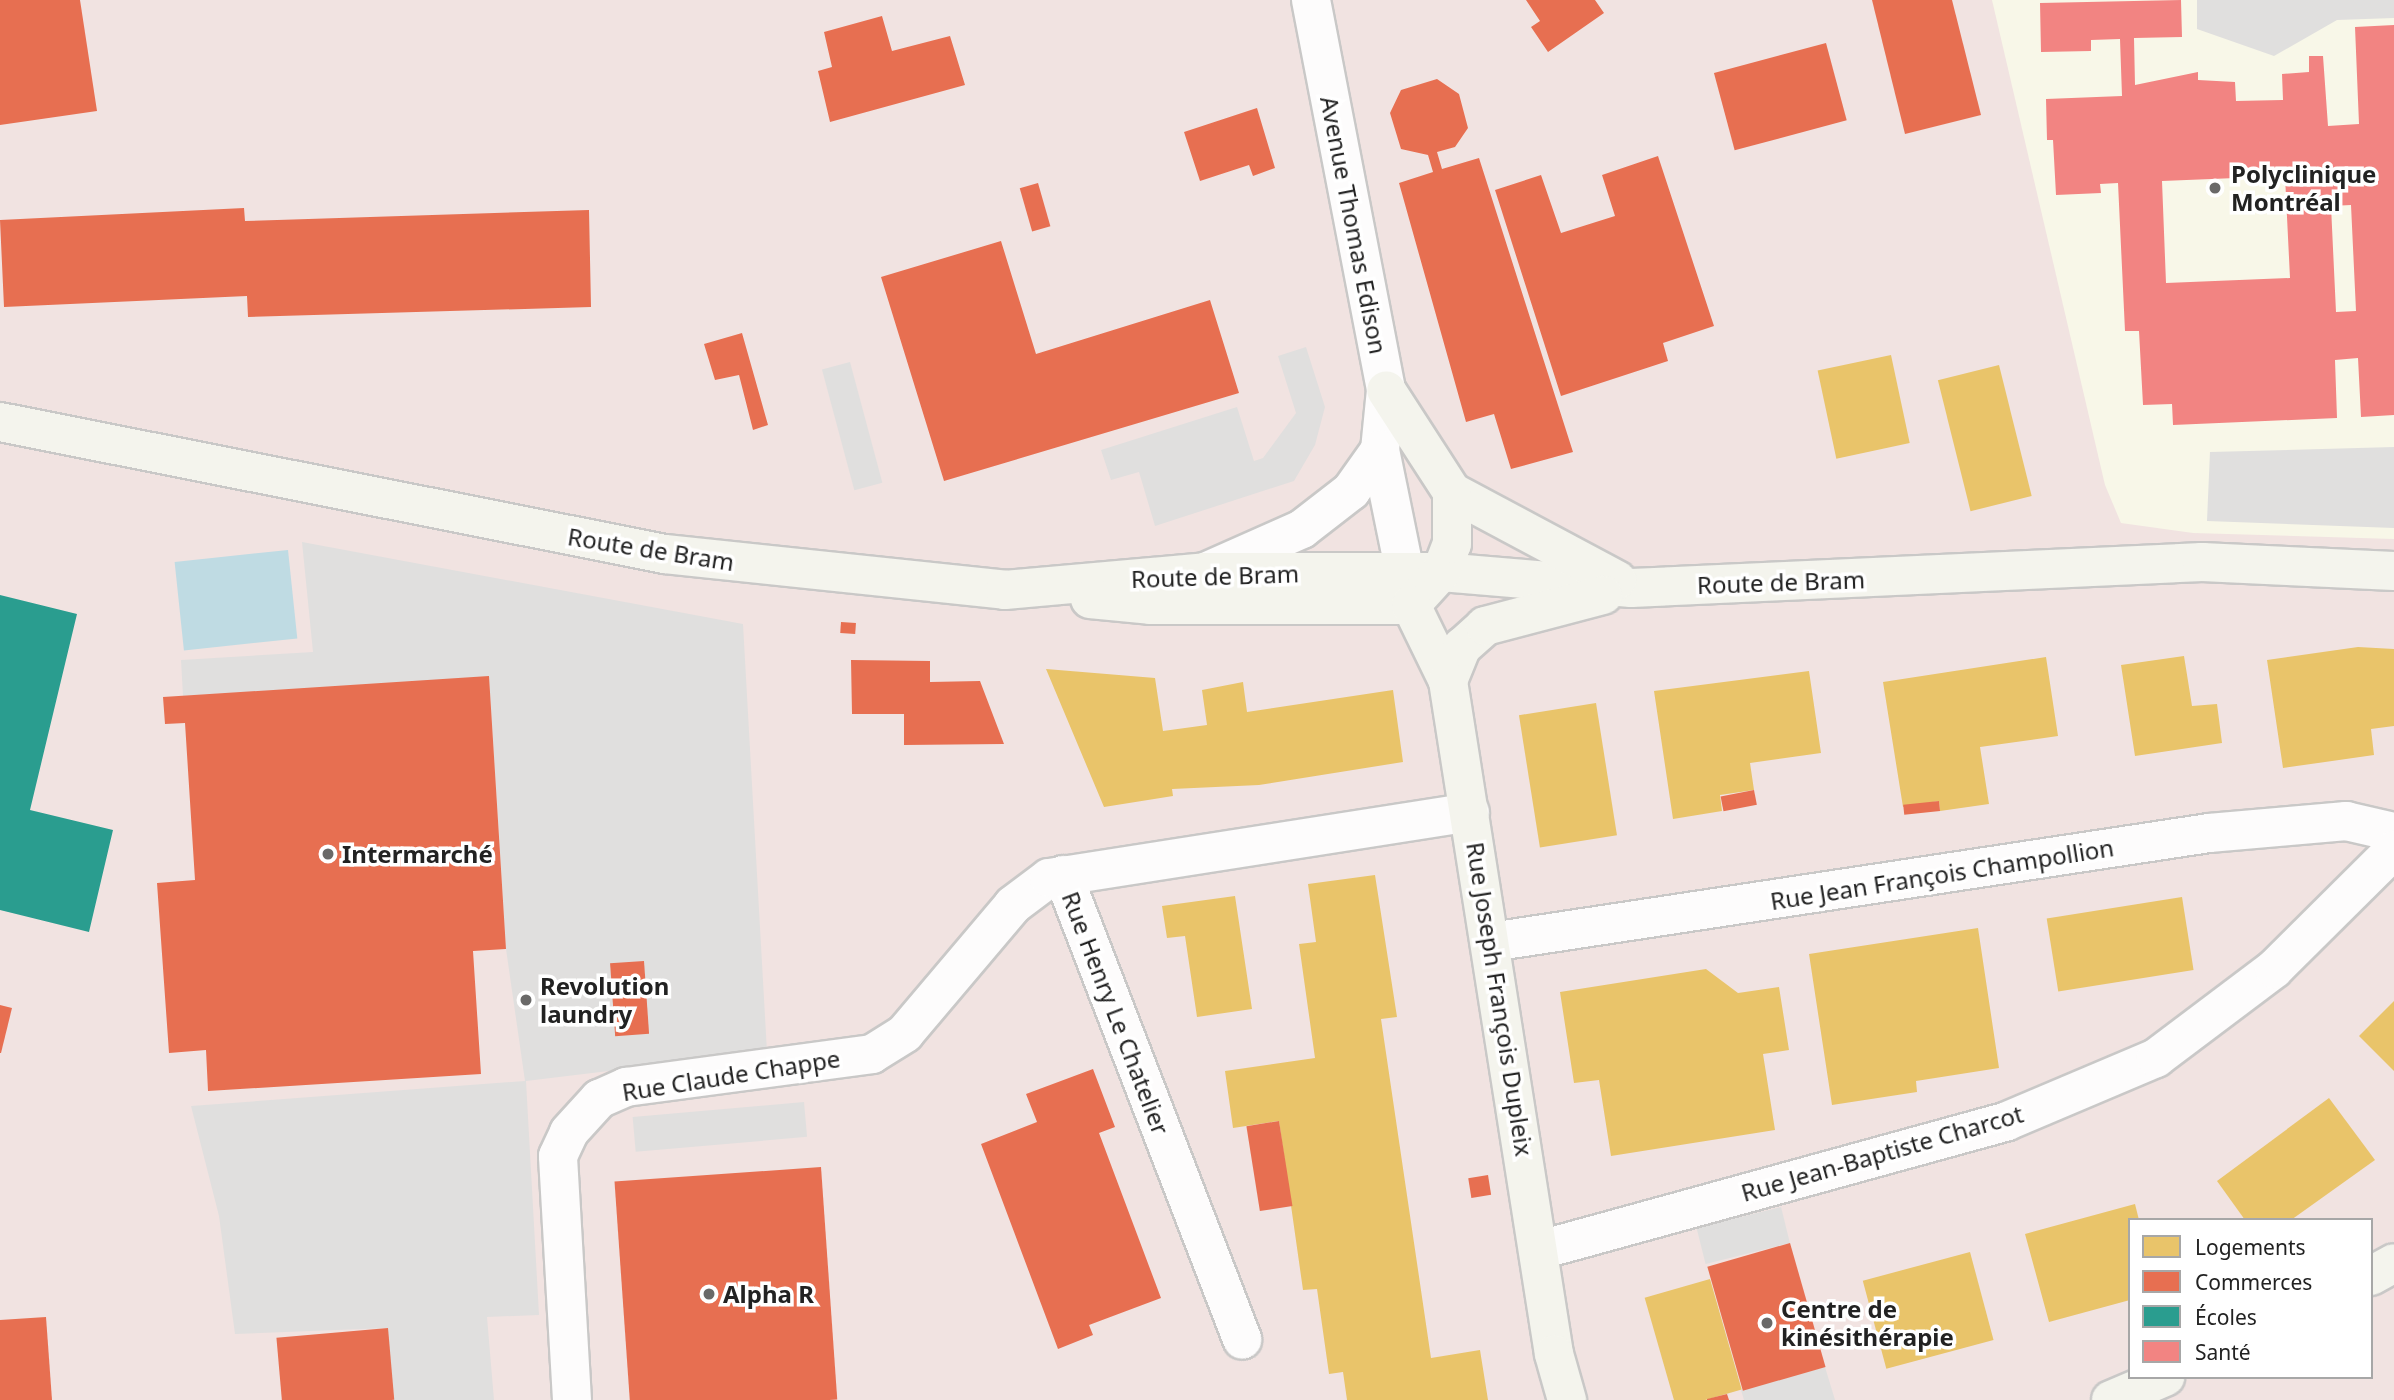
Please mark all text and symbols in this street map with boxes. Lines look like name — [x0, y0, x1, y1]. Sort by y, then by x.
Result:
street label: Avenue Thomas Edison — [1315, 94, 1393, 356]
place label: Polyclinique Montréal — [2231, 160, 2376, 216]
marker: Polyclinique Montréal — [2205, 178, 2225, 198]
street label: Route de Bram — [566, 522, 736, 576]
street label: Route de Bram — [1130, 559, 1300, 593]
street label: Route de Bram — [1696, 565, 1866, 599]
street label: Rue Jean François Champollion — [1768, 833, 2116, 915]
place label: Intermarché — [342, 840, 493, 868]
street label: Rue Joseph François Dupleix — [1461, 840, 1539, 1158]
marker: Intermarché — [320, 846, 336, 862]
street label: Rue Henry Le Chatelier — [1056, 887, 1176, 1139]
place label: Revolution laundry — [540, 972, 669, 1028]
marker: Revolution laundry — [518, 992, 534, 1008]
street label: Rue Claude Chappe — [620, 1044, 842, 1106]
street label: Rue Jean-Baptiste Charcot — [1738, 1099, 2026, 1207]
legend — [2128, 1218, 2373, 1379]
text: Logements — [2195, 1233, 2306, 1261]
text: Commerces — [2195, 1268, 2312, 1296]
place label: Alpha R — [723, 1280, 814, 1308]
marker: Alpha R — [701, 1286, 717, 1302]
place label: Centre de kinésithérapie — [1781, 1295, 1954, 1351]
text: Écoles — [2195, 1303, 2257, 1331]
marker: Centre de kinésithérapie — [1759, 1315, 1775, 1331]
text: Santé — [2195, 1338, 2251, 1366]

